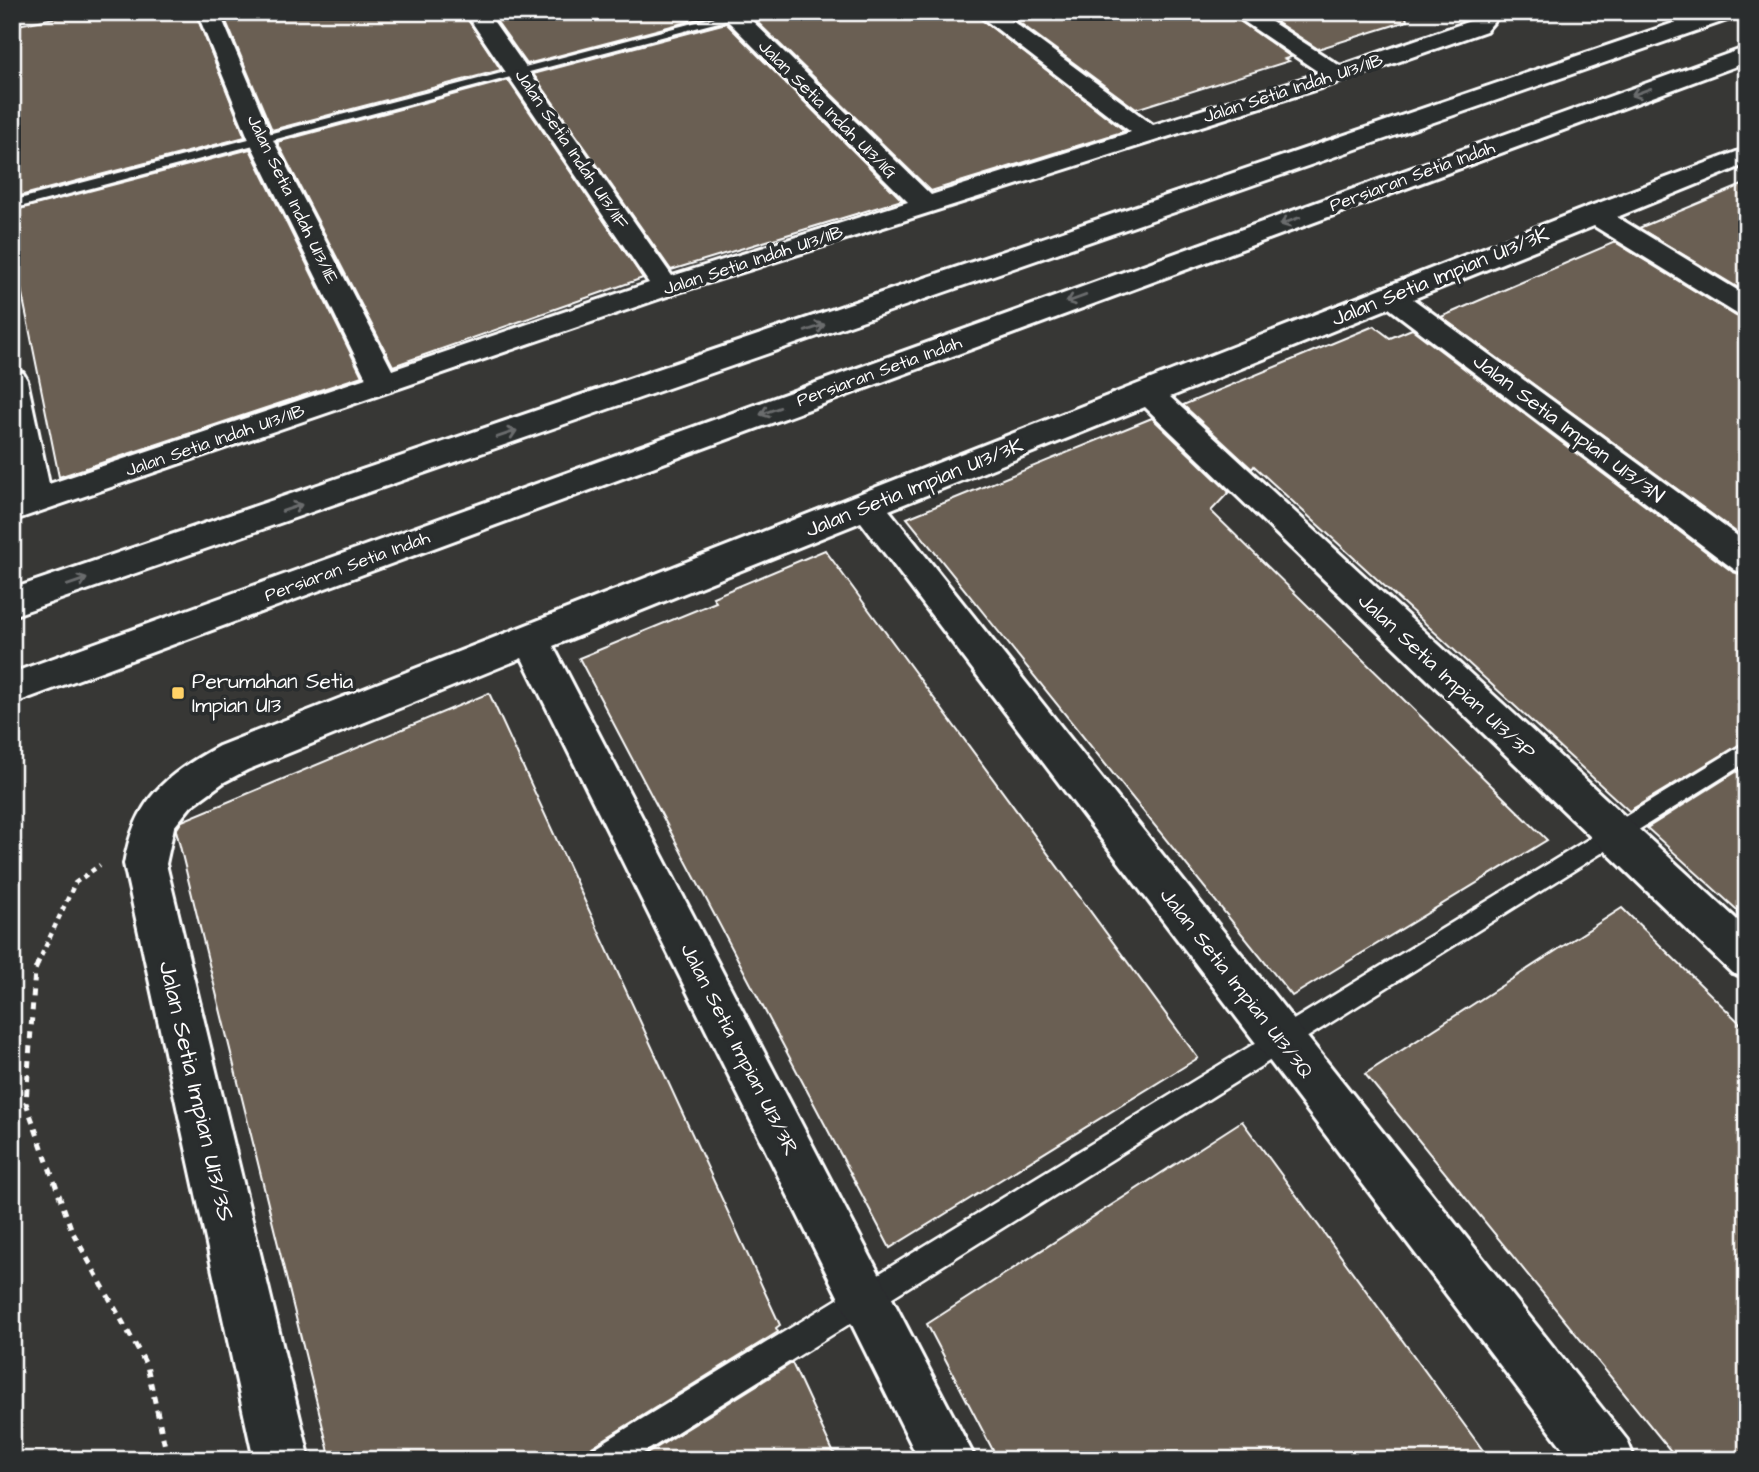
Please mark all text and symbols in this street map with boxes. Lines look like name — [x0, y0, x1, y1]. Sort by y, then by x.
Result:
street label: Jalan Setia Indah U13/11G — [752, 34, 903, 185]
street label: Jalan Setia Indah U13/11B — [1200, 47, 1387, 129]
street label: Jalan Setia Indah U13/11F — [509, 65, 635, 234]
one-way arrow — [1631, 87, 1653, 99]
street label: Jalan Setia Indah U13/11E — [241, 110, 345, 289]
street label: Persiaran Setia Indah — [1326, 135, 1498, 218]
one-way arrow — [1279, 216, 1301, 228]
street label: Jalan Setia Indah U13/11B — [660, 219, 847, 301]
street label: Jalan Setia Impian U13/3K — [1327, 219, 1554, 334]
one-way arrow — [1065, 294, 1087, 306]
one-way arrow — [803, 321, 825, 333]
street label: Persiaran Setia Indah — [793, 330, 965, 413]
street label: Jalan Setia Impian U13/3N — [1466, 347, 1670, 511]
street label: Jalan Setia Indah U13/11B — [122, 398, 308, 483]
one-way arrow — [760, 406, 782, 418]
one-way arrow — [496, 427, 518, 439]
street label: Jalan Setia Impian U13/3K — [801, 430, 1028, 545]
one-way arrow — [281, 501, 303, 513]
street label: Persiaran Setia Indah — [261, 525, 433, 608]
one-way arrow — [66, 575, 88, 588]
street label: Jalan Setia Impian U13/3P — [1351, 586, 1542, 768]
place label: Perumahan Setia Impian U13 — [192, 667, 354, 721]
marker: Perumahan Setia Impian U13 — [170, 685, 186, 701]
street label: Jalan Setia Impian U13/3Q — [1152, 882, 1320, 1085]
street label: Jalan Setia Impian U13/3R — [672, 938, 806, 1161]
street label: Jalan Setia Impian U13/3S — [149, 958, 243, 1225]

